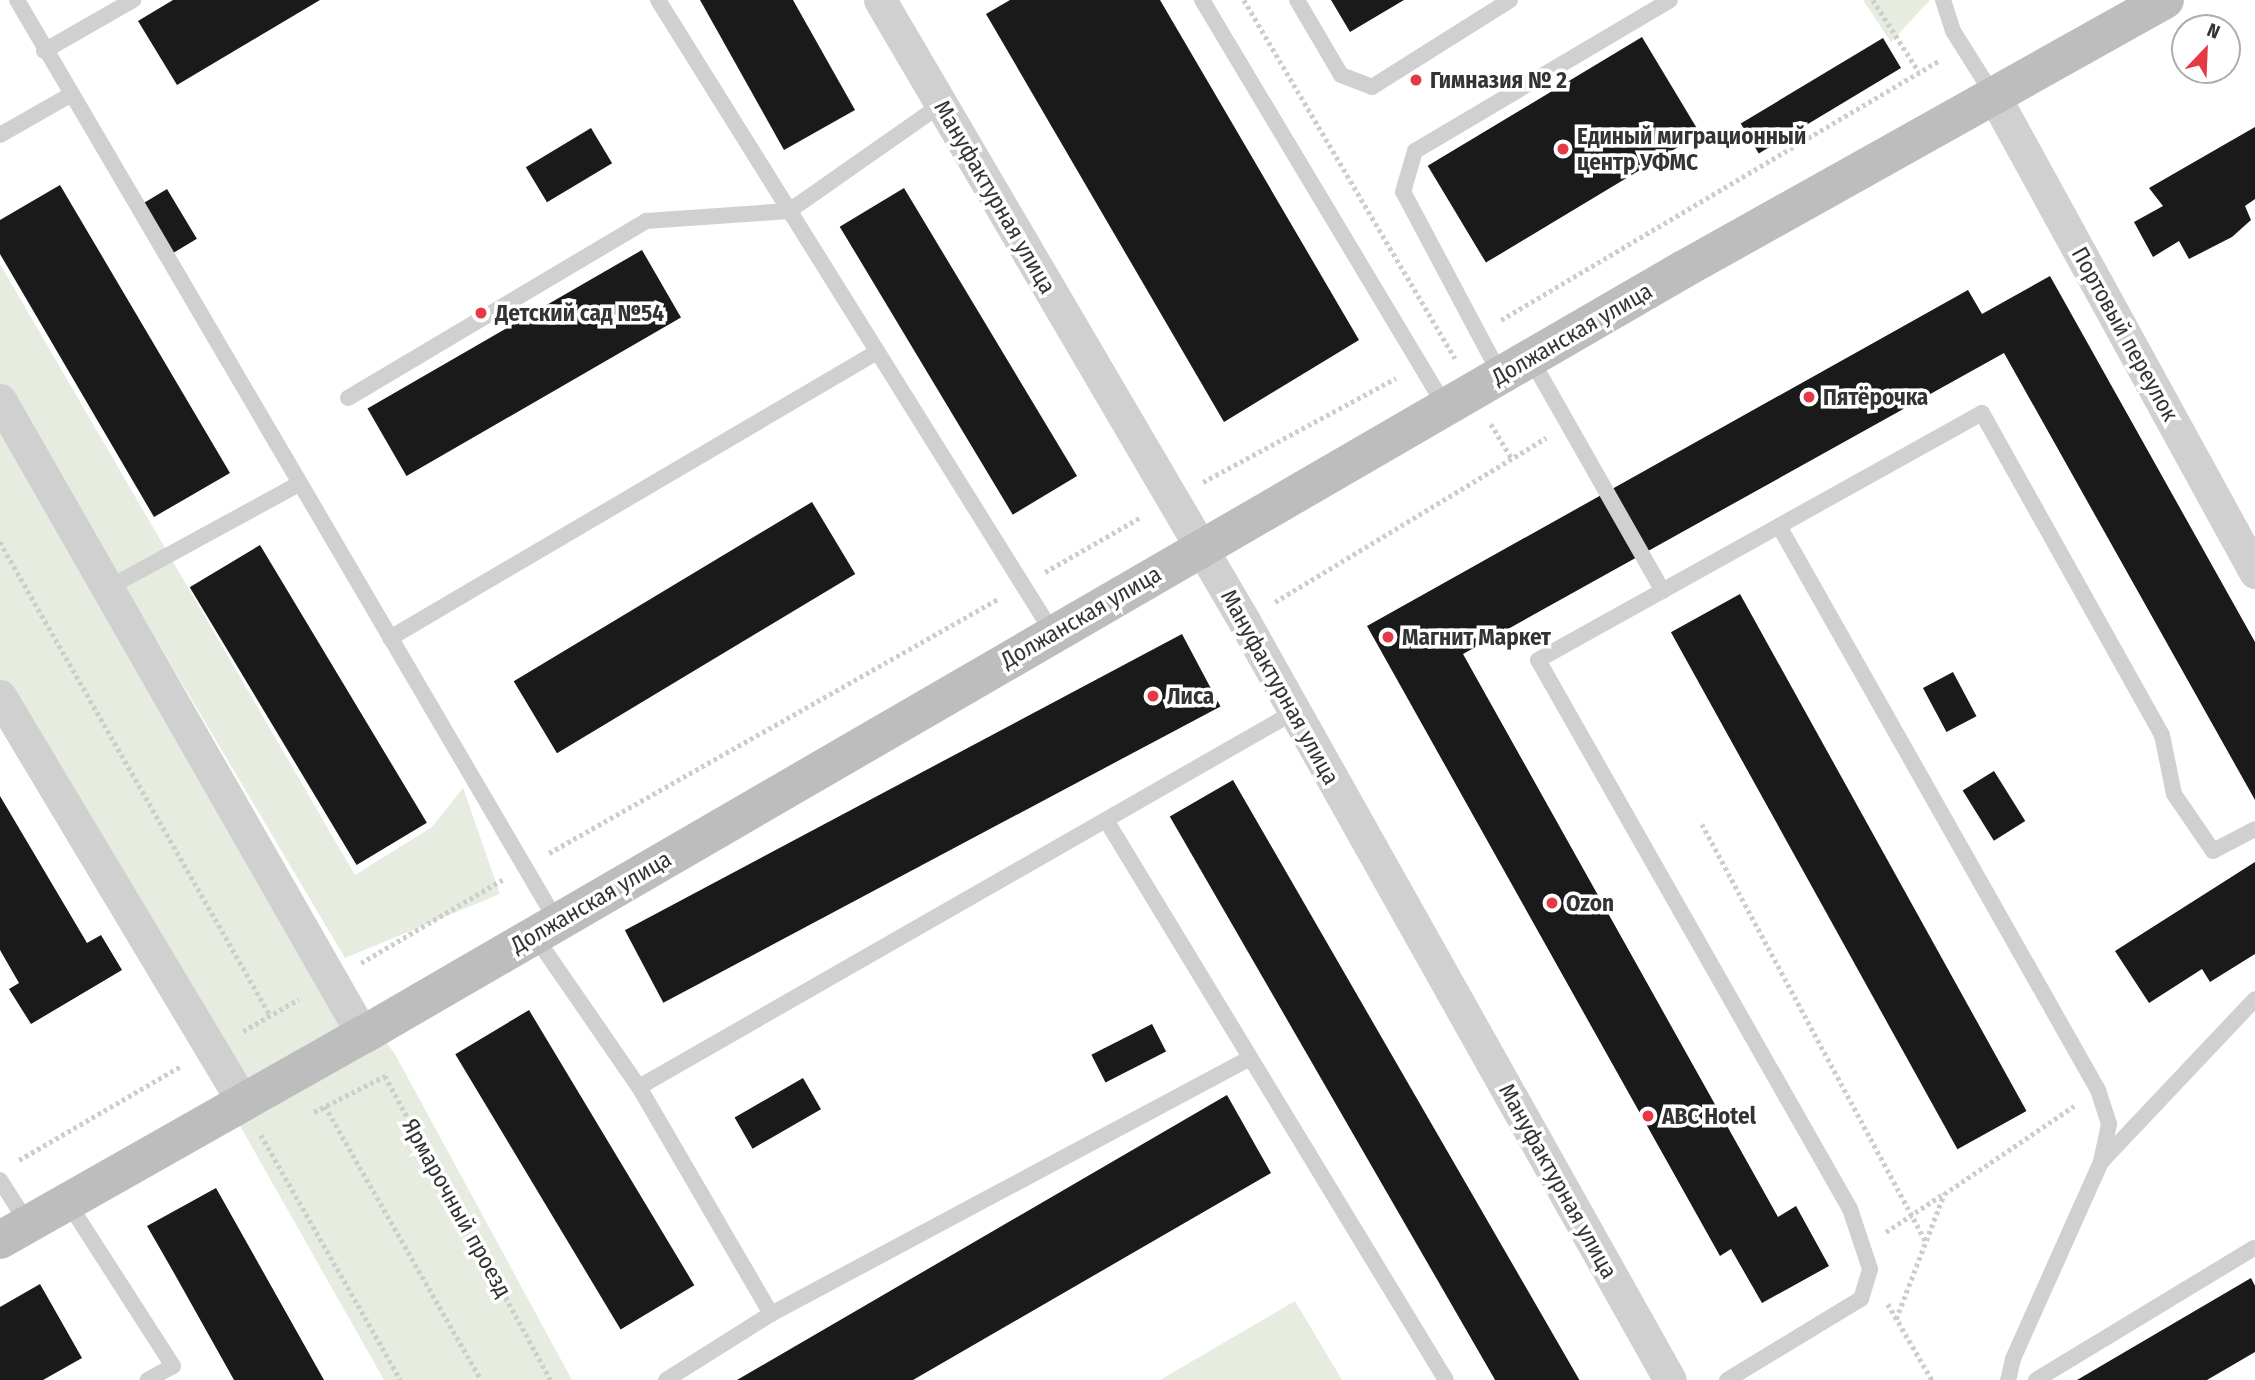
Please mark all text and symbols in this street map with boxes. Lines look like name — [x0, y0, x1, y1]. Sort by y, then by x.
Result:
north arrow — [2171, 14, 2241, 84]
text: N — [2204, 18, 2223, 44]
place label: Гимназия № 2 — [1430, 66, 1567, 94]
marker: Гимназия № 2 — [1408, 72, 1424, 88]
street label: Мануфактурная улица — [928, 95, 1062, 299]
place label: Единый миграционный центр УФМС — [1577, 122, 1806, 176]
marker: Единый миграционный центр УФМС — [1555, 141, 1571, 157]
street label: Портовый переулок — [2066, 242, 2184, 426]
street label: Должанская улица — [1487, 277, 1657, 391]
place label: Детский сад №54 — [495, 299, 664, 327]
marker: Детский сад №54 — [473, 305, 489, 321]
place label: Пятёрочка — [1823, 383, 1928, 411]
marker: Пятёрочка — [1801, 389, 1817, 405]
street label: Должанская улица — [996, 560, 1166, 674]
street label: Мануфактурная улица — [1215, 585, 1345, 789]
place label: Магнит Маркет — [1402, 623, 1551, 651]
marker: Магнит Маркет — [1380, 629, 1396, 645]
place label: Лиса — [1167, 682, 1214, 710]
marker: Лиса — [1145, 688, 1161, 704]
street label: Должанская улица — [506, 845, 676, 959]
place label: Ozon — [1566, 889, 1614, 917]
marker: Ozon — [1544, 895, 1560, 911]
street label: Мануфактурная улица — [1493, 1079, 1623, 1283]
place label: ABC Hotel — [1662, 1102, 1756, 1130]
marker: ABC Hotel — [1640, 1108, 1656, 1124]
street label: Ярмарочный проезд — [396, 1114, 518, 1302]

